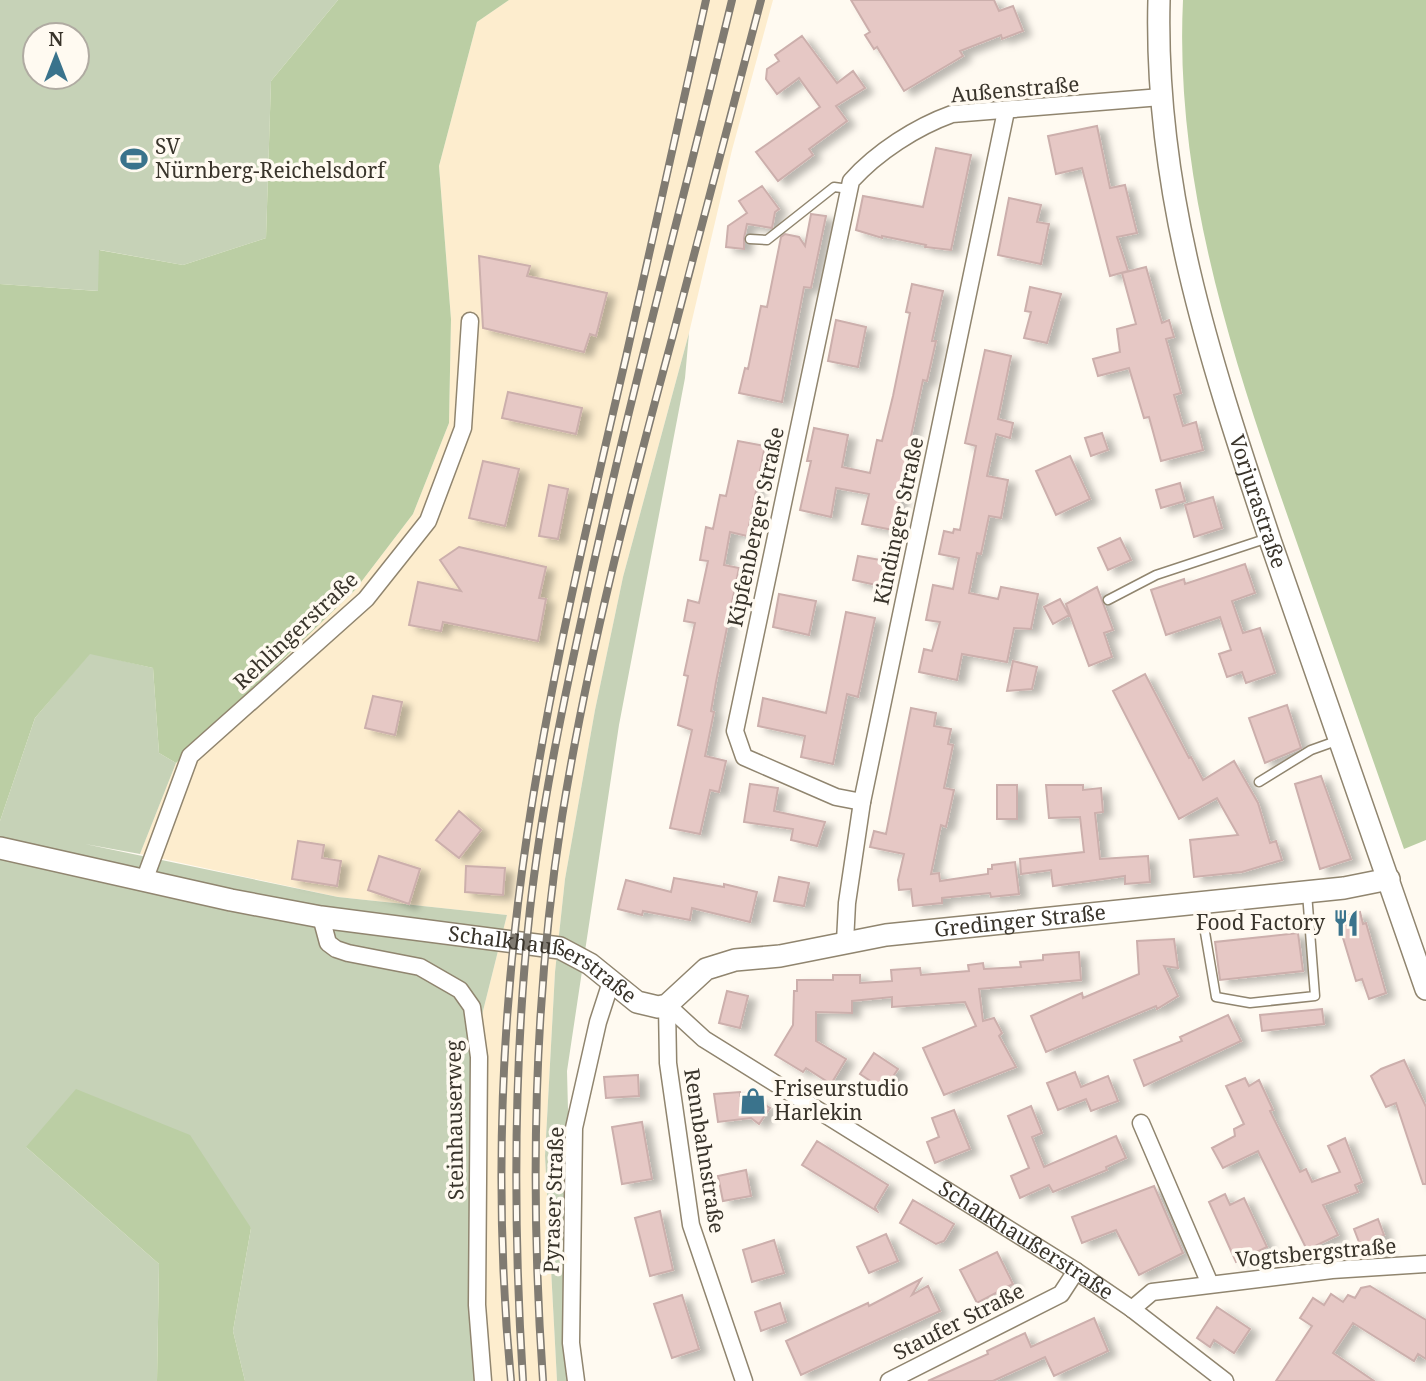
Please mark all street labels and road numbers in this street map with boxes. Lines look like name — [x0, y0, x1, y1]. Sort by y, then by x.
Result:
street label: Außenstraße — [949, 69, 1080, 109]
street label: Kipfenberger Straße — [720, 424, 790, 629]
street label: Vorjurastraße — [1223, 431, 1294, 572]
street label: Kindinger Straße — [867, 434, 929, 607]
street label: Rehlingerstraße — [227, 565, 364, 695]
street label: Gredinger Straße — [933, 898, 1107, 943]
street label: Schalkhaußerstraße — [447, 919, 643, 1009]
street label: Steinhauserweg — [439, 1039, 469, 1200]
street label: Rennbahnstraße — [678, 1066, 732, 1235]
street label: Pyraser Straße — [536, 1126, 570, 1274]
street label: Schalkhaußerstraße — [934, 1174, 1119, 1306]
street label: Vogtsbergstraße — [1234, 1231, 1398, 1273]
street label: Staufer Straße — [888, 1276, 1029, 1366]

